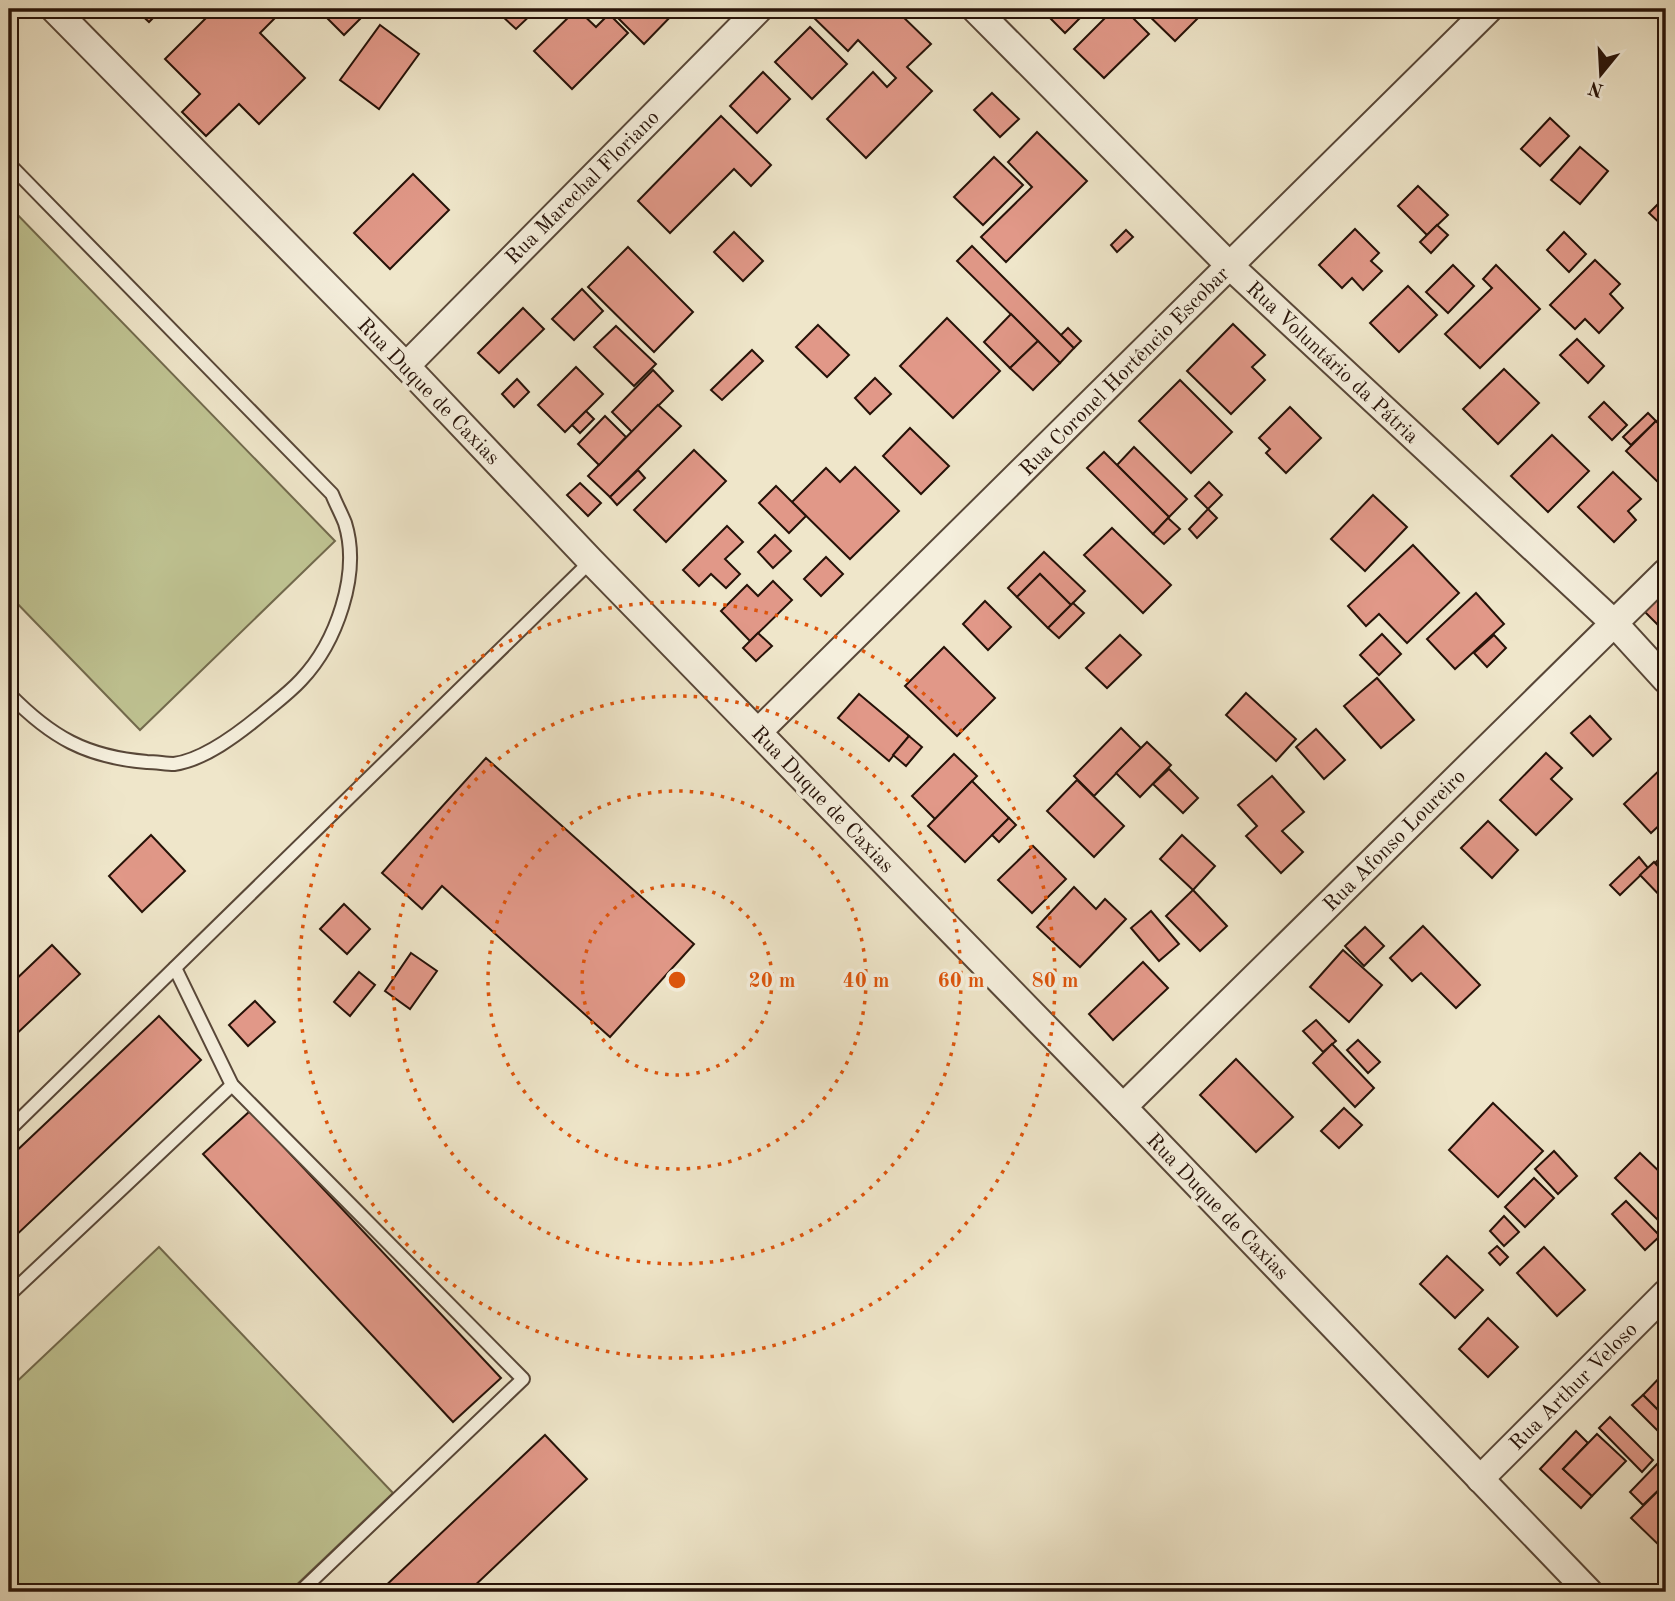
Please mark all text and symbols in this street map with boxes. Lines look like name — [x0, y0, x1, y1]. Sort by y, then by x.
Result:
north arrow — [1566, 38, 1636, 108]
text: N — [1586, 76, 1606, 99]
street label: Rua Marechal Floriano — [502, 107, 664, 269]
street label: Rua Coronel Hortêncio Escobar — [1016, 263, 1234, 481]
street label: Rua Voluntário da Pátria — [1242, 278, 1422, 448]
street label: Rua Duque de Caxias — [353, 315, 503, 469]
street label: Rua Duque de Caxias — [747, 723, 897, 877]
street label: Rua Afonso Loureiro — [1320, 766, 1470, 916]
centre of rings — [665, 968, 689, 992]
text: 20 m — [748, 971, 796, 992]
text: 40 m — [842, 971, 890, 992]
text: 60 m — [937, 971, 985, 992]
text: 80 m — [1031, 971, 1079, 992]
street label: Rua Duque de Caxias — [1142, 1130, 1292, 1284]
street label: Rua Arthur Veloso — [1506, 1319, 1642, 1455]

